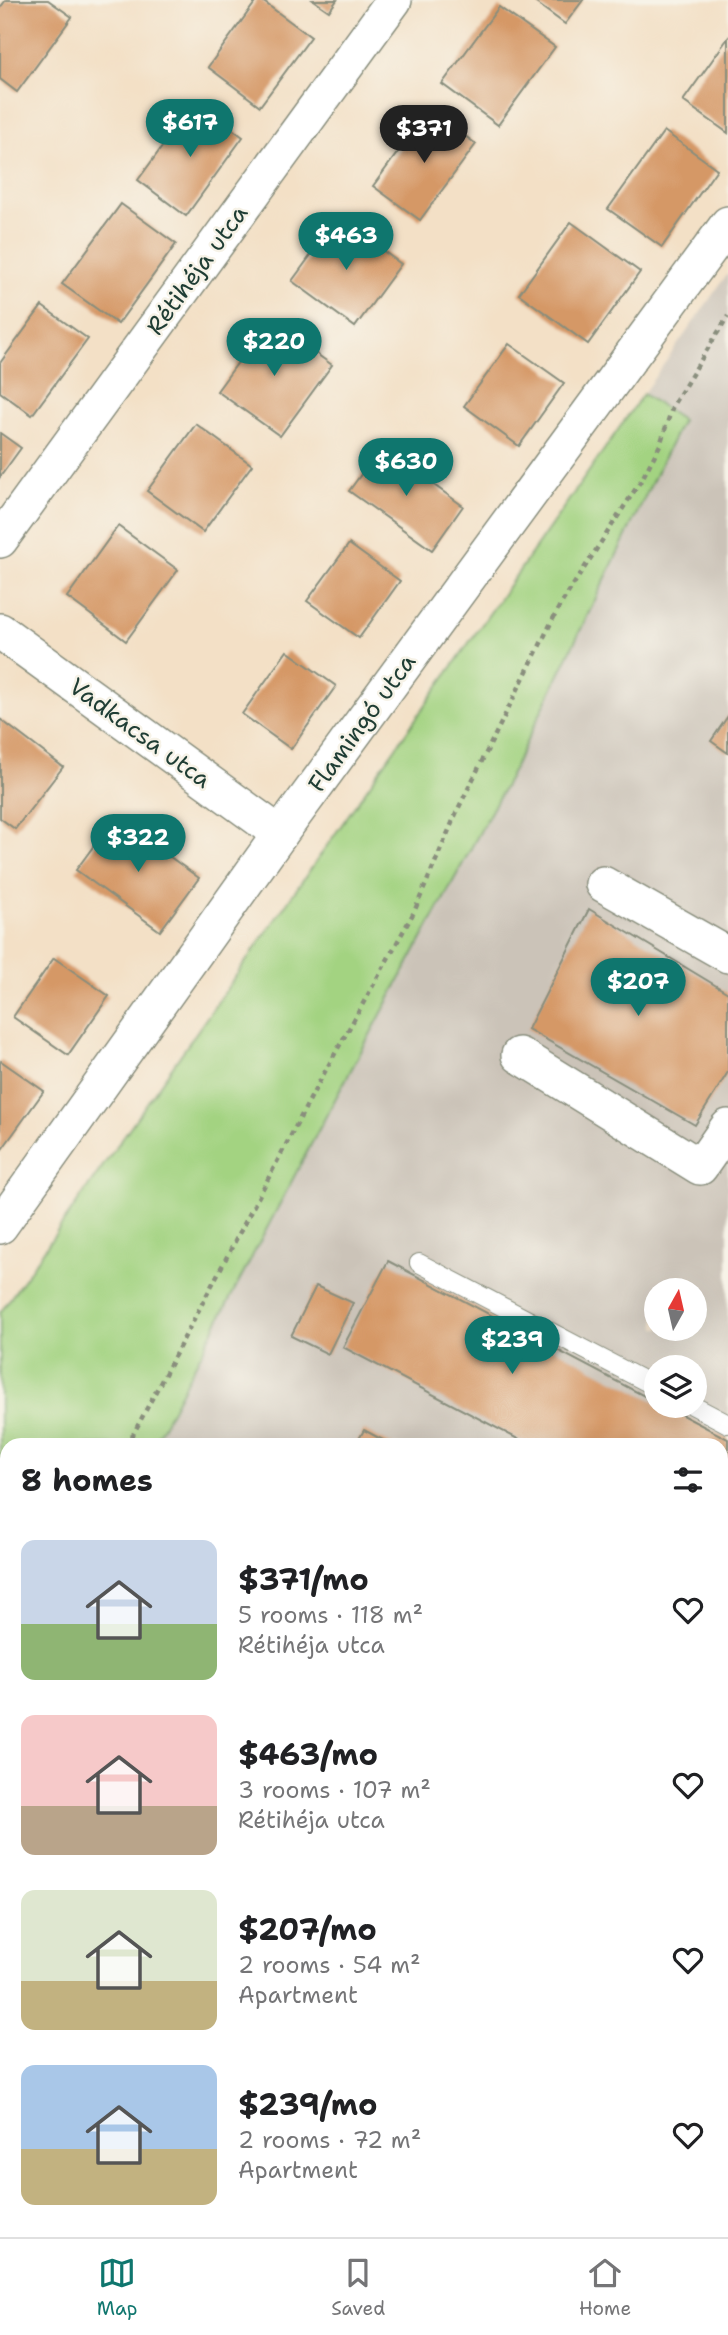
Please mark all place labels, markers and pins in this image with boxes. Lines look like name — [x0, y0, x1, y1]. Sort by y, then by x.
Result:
pin: $617 — [149, 100, 231, 159]
pin: $371 — [383, 106, 465, 165]
pin: $463 — [305, 212, 387, 272]
pin: $220 — [233, 318, 315, 378]
pin: $630 — [365, 438, 447, 498]
pin: $322 — [97, 814, 179, 874]
pin: $207 — [597, 958, 679, 1018]
pin: $239 — [471, 1316, 553, 1376]

